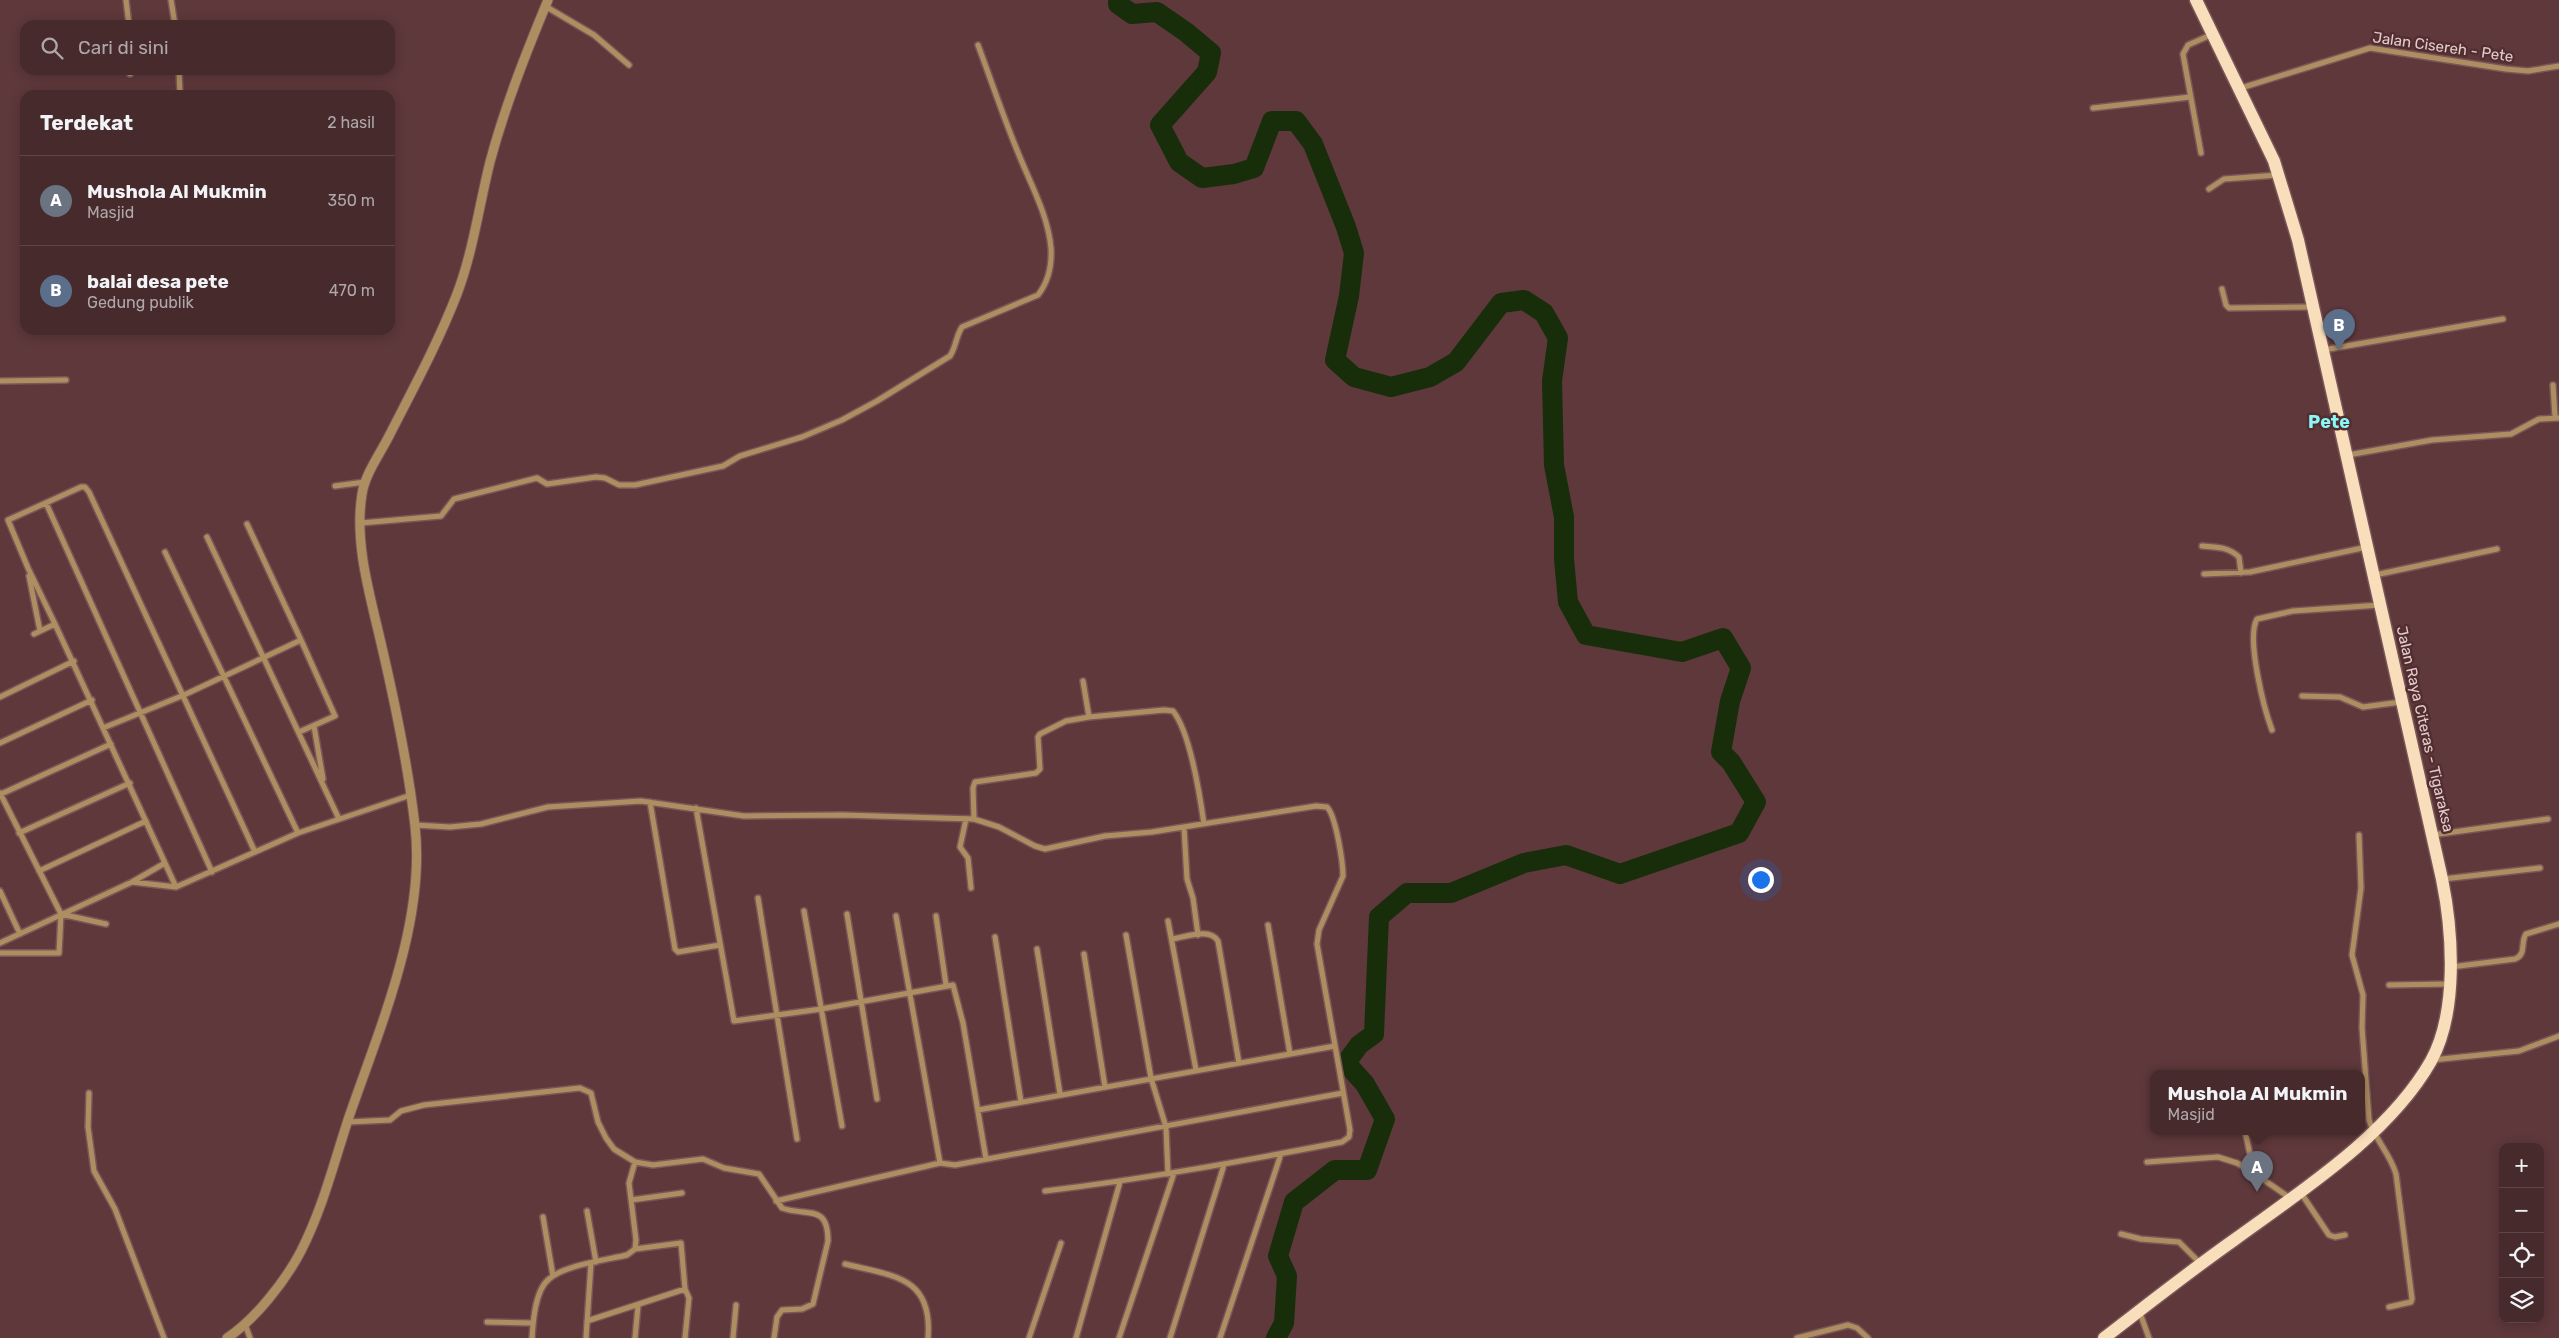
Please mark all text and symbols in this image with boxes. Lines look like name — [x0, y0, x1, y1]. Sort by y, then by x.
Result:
search box — [20, 20, 395, 75]
street label: Jalan Cisereh - Pete — [2371, 28, 2515, 66]
icon: search — [38, 34, 66, 62]
text: Cari di sini — [78, 36, 169, 59]
text: Terdekat — [40, 110, 133, 135]
text: 2 hasil — [327, 113, 375, 132]
text: Mushola Al Mukmin — [87, 180, 267, 203]
text: A — [50, 191, 62, 210]
text: 350 m — [328, 191, 375, 210]
text: Masjid — [87, 203, 134, 222]
text: balai desa pete — [87, 270, 229, 293]
text: B — [50, 281, 62, 300]
text: 470 m — [329, 281, 375, 300]
text: Gedung publik — [87, 293, 194, 312]
pin: B — [2323, 309, 2355, 350]
district label: Pete — [2308, 411, 2350, 433]
street label: Jalan Raya Citeras - Tigaraksa — [2393, 624, 2457, 834]
your location — [1748, 867, 1774, 893]
popup — [2150, 1070, 2365, 1135]
text: Mushola Al Mukmin — [2168, 1082, 2347, 1105]
text: Masjid — [2168, 1105, 2215, 1124]
map controls — [2499, 1143, 2544, 1323]
button: + — [2499, 1143, 2544, 1188]
pin: A — [2241, 1151, 2273, 1192]
button: − — [2499, 1188, 2544, 1233]
button: locate — [2499, 1233, 2544, 1278]
button: layers — [2499, 1278, 2544, 1323]

